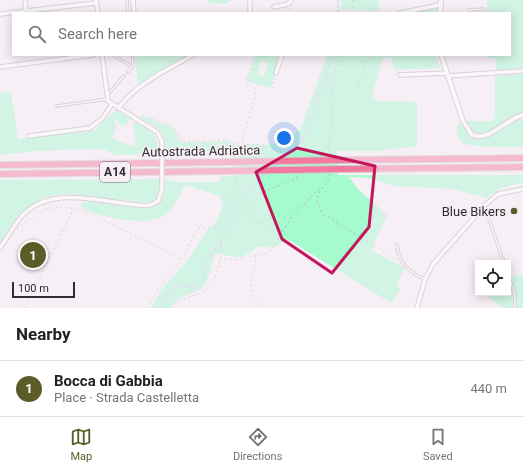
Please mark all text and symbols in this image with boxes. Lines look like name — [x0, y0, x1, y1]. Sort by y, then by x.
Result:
search box — [12, 12, 511, 56]
icon: search — [26, 23, 48, 45]
text: Search here — [58, 25, 137, 43]
your location — [274, 128, 294, 148]
street label: Autostrada Adriatica — [142, 142, 260, 160]
road number: A14 — [100, 162, 130, 182]
place label: Blue Bikers — [442, 204, 506, 219]
marker: Blue Bikers — [509, 206, 519, 216]
pin: 1 — [20, 240, 46, 270]
map controls — [475, 260, 511, 296]
button: locate — [475, 260, 511, 296]
scale bar — [12, 280, 75, 299]
text: 100 m — [18, 282, 49, 295]
text: Nearby — [16, 324, 71, 344]
text: Bocca di Gabbia — [54, 372, 163, 390]
text: 1 — [25, 381, 33, 396]
text: 440 m — [470, 381, 507, 396]
text: Place · Strada Castelletta — [54, 390, 199, 405]
tab: Map — [70, 426, 92, 463]
tab: Directions — [233, 426, 282, 463]
tab: Saved — [423, 426, 453, 463]

